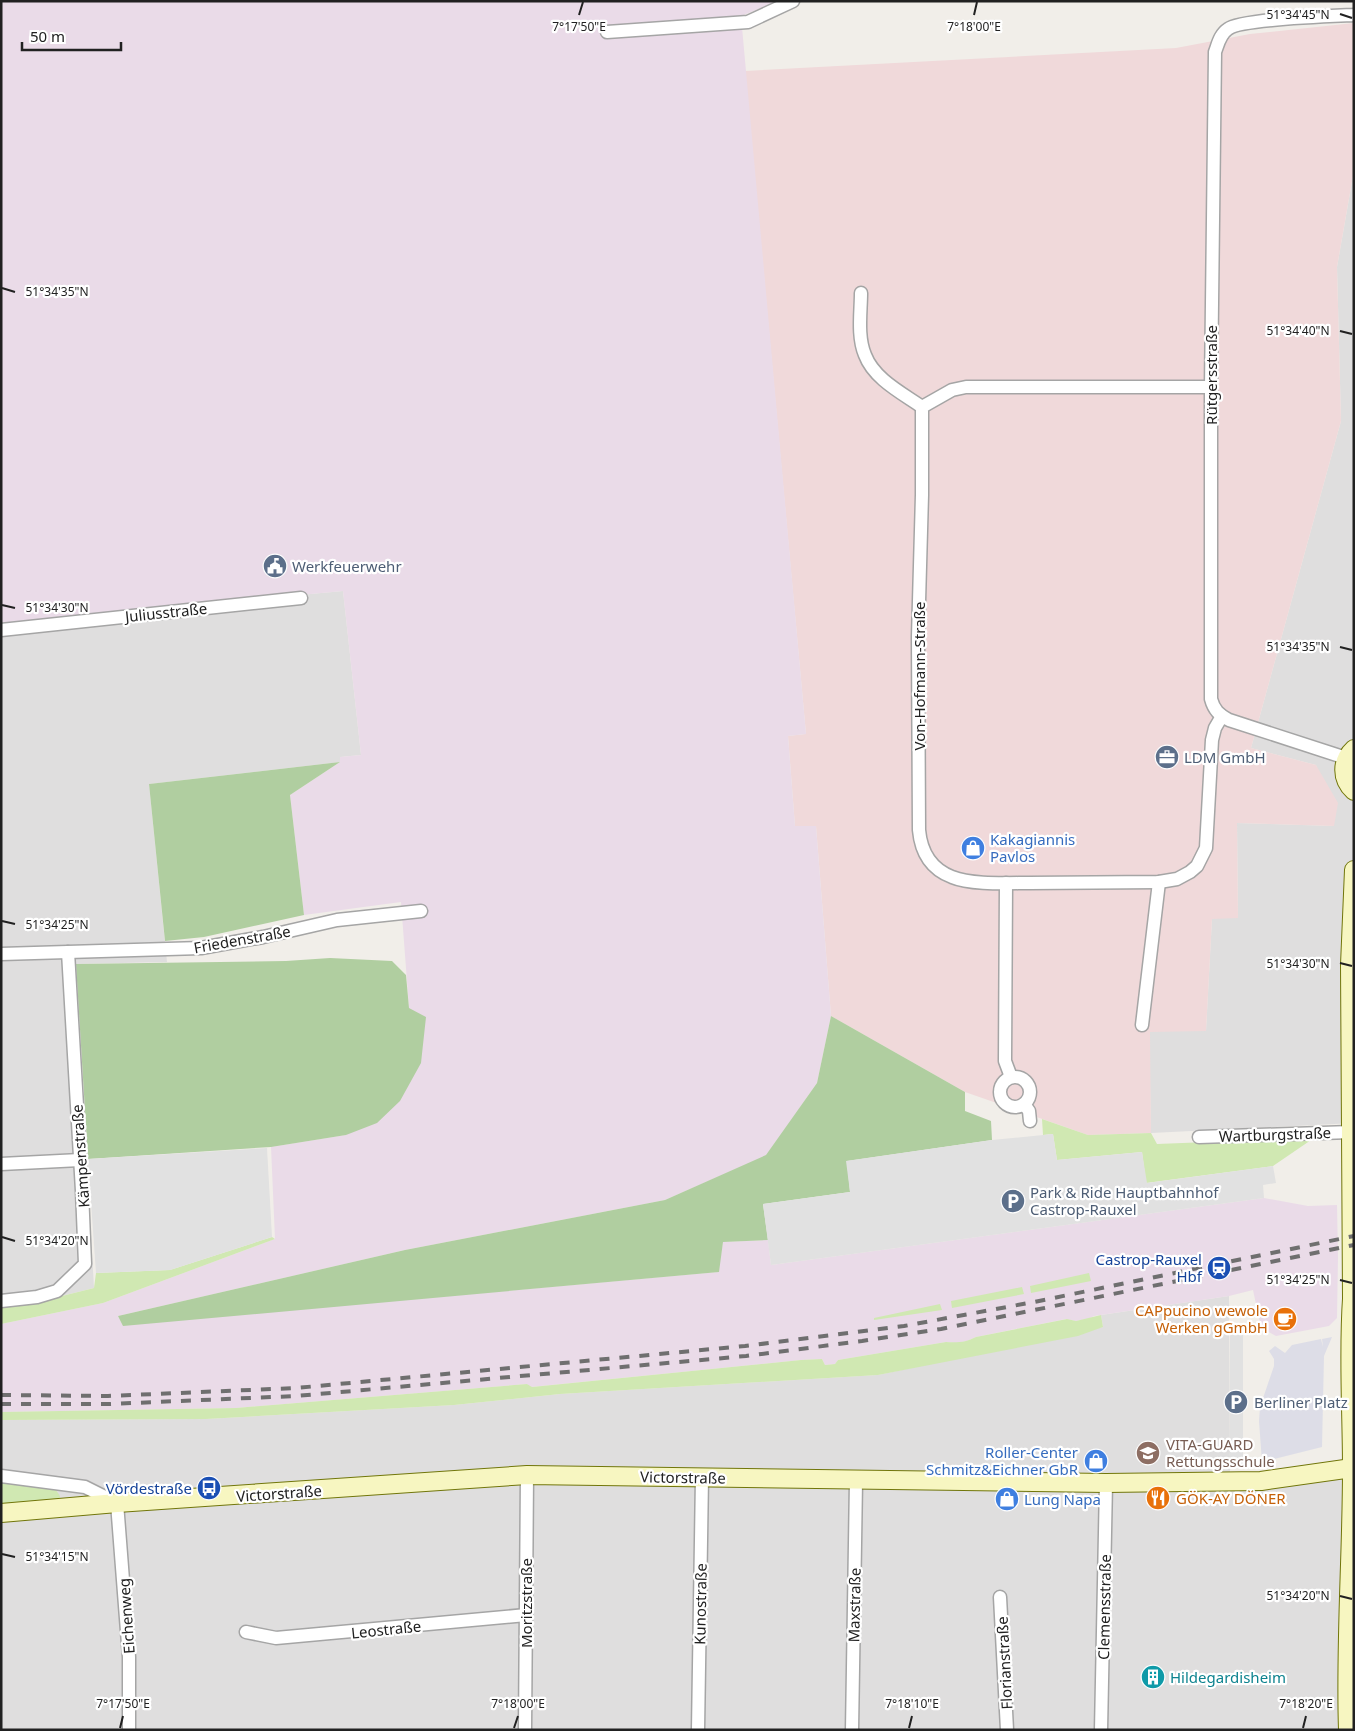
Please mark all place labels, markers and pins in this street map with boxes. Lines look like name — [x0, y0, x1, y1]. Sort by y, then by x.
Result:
public building icon: Werkfeuerwehr — [262, 553, 288, 579]
place label: Werkfeuerwehr — [292, 556, 402, 576]
office icon: LDM GmbH — [1154, 744, 1180, 770]
place label: LDM GmbH — [1184, 747, 1266, 767]
place label: Kakagiannis Pavlos — [990, 829, 1075, 866]
shop icon: Kakagiannis Pavlos — [960, 835, 986, 861]
place label: Park & Ride Hauptbahnhof Castrop-Rauxel — [1030, 1182, 1219, 1219]
parking icon: Park & Ride Hauptbahnhof Castrop-Rauxel — [1000, 1188, 1026, 1214]
place label: Castrop-Rauxel Hbf — [1095, 1249, 1203, 1286]
station icon: Castrop-Rauxel Hbf — [1206, 1255, 1232, 1281]
place label: CAPpucino wewole Werken gGmbH — [1135, 1300, 1268, 1337]
cafe icon: CAPpucino wewole Werken gGmbH — [1272, 1306, 1298, 1332]
parking icon: Berliner Platz — [1223, 1389, 1249, 1415]
place label: Berliner Platz — [1254, 1392, 1348, 1412]
place label: VITA-GUARD Rettungsschule — [1166, 1434, 1275, 1471]
school or university icon: VITA-GUARD Rettungsschule — [1135, 1440, 1161, 1466]
place label: Roller-Center Schmitz&Eichner GbR — [926, 1442, 1079, 1479]
shop icon: Roller-Center Schmitz&Eichner GbR — [1083, 1448, 1109, 1474]
bus stop icon: Vördestraße — [196, 1475, 222, 1501]
place label: Vördestraße — [106, 1478, 192, 1498]
restaurant icon: GÖK-AY DÖNER — [1145, 1485, 1171, 1511]
shop icon: Lung Napa — [994, 1486, 1020, 1512]
place label: GÖK-AY DÖNER — [1176, 1488, 1286, 1508]
place label: Lung Napa — [1024, 1489, 1101, 1509]
building icon: Hildegardisheim — [1140, 1664, 1166, 1690]
place label: Hildegardisheim — [1170, 1667, 1286, 1687]

